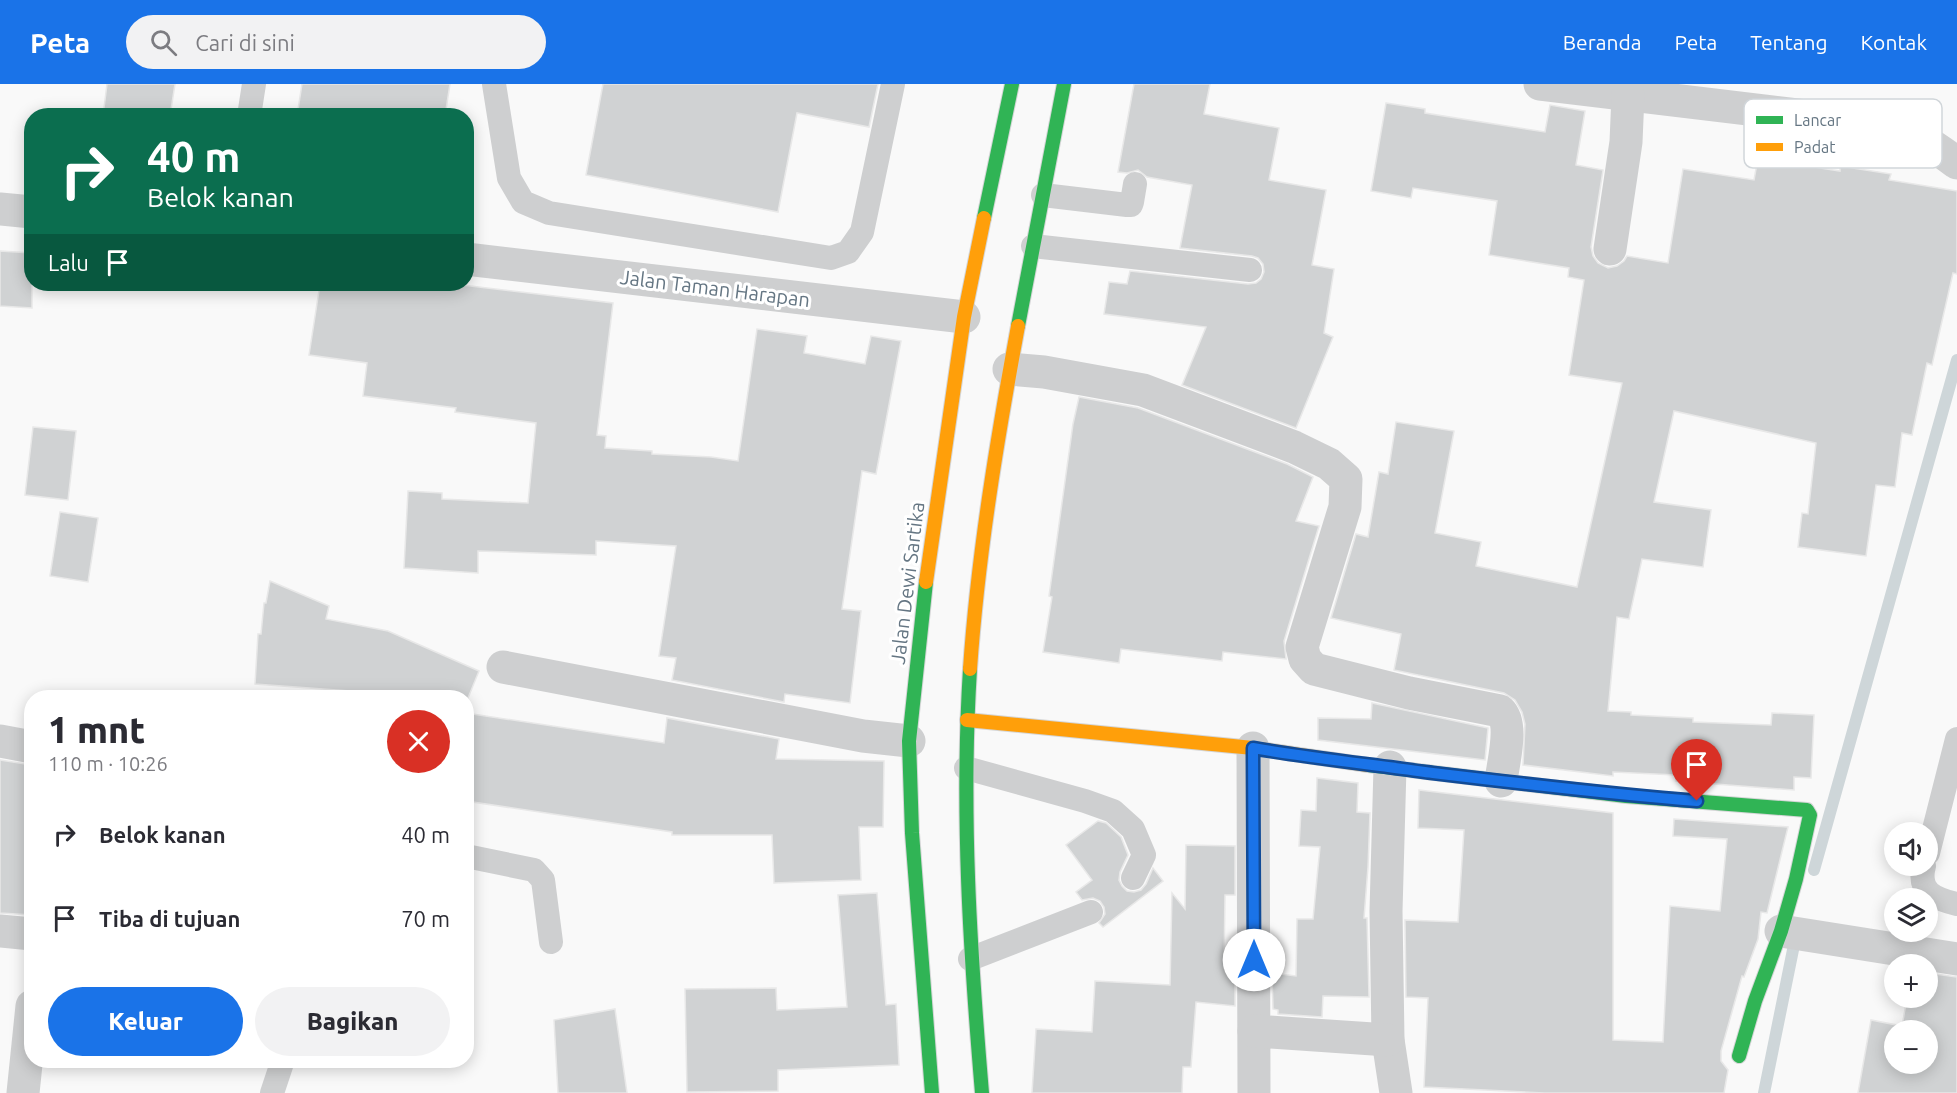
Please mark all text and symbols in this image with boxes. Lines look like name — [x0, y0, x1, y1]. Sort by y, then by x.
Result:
search box — [126, 15, 546, 69]
icon: search — [147, 26, 180, 59]
text: Peta — [30, 27, 90, 58]
text: Cari di sini — [195, 30, 295, 55]
text: Beranda — [1563, 30, 1642, 54]
text: Peta — [1675, 30, 1717, 54]
text: Tentang — [1750, 30, 1828, 54]
text: Kontak — [1861, 30, 1927, 54]
legend — [1744, 99, 1942, 168]
text: Lancar — [1794, 111, 1841, 129]
icon: right — [48, 132, 126, 210]
text: 40 m — [147, 133, 241, 180]
text: Padat — [1794, 138, 1836, 156]
text: Belok kanan — [147, 182, 294, 212]
icon: arrive — [101, 246, 134, 279]
text: Lalu — [48, 250, 89, 275]
street label: Jalan Taman Harapan — [619, 265, 811, 311]
street label: Jalan Dewi Sartika — [886, 501, 928, 665]
text: 1 mnt — [48, 709, 145, 750]
button: close — [387, 710, 450, 773]
pin — [1671, 739, 1722, 801]
icon: arrive — [1680, 748, 1713, 781]
text: 110 m · 10:26 — [48, 752, 168, 775]
icon: right — [48, 818, 81, 851]
text: Belok kanan — [99, 822, 226, 847]
text: 40 m — [401, 822, 450, 847]
map controls — [1884, 822, 1938, 1074]
button: sound — [1884, 822, 1938, 876]
button: layers — [1884, 888, 1938, 942]
icon: arrive — [48, 902, 81, 935]
text: Tiba di tujuan — [99, 906, 240, 931]
text: 70 m — [401, 906, 450, 931]
position arrow — [1222, 928, 1286, 992]
button: + — [1884, 954, 1938, 1008]
button: Keluar — [48, 987, 243, 1056]
button: Bagikan — [255, 987, 450, 1056]
button: − — [1884, 1020, 1938, 1074]

